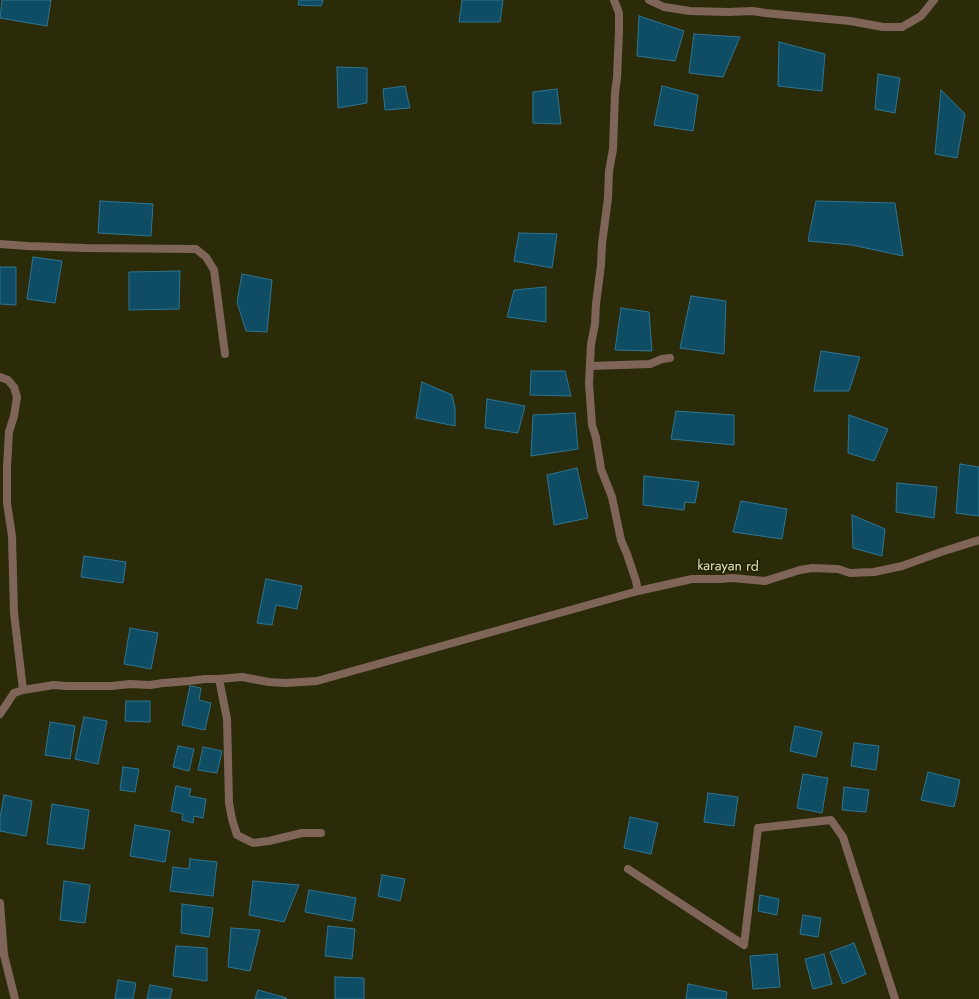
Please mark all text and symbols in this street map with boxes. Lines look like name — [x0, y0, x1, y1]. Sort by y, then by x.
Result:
street label: karayan rd — [697, 558, 759, 576]

